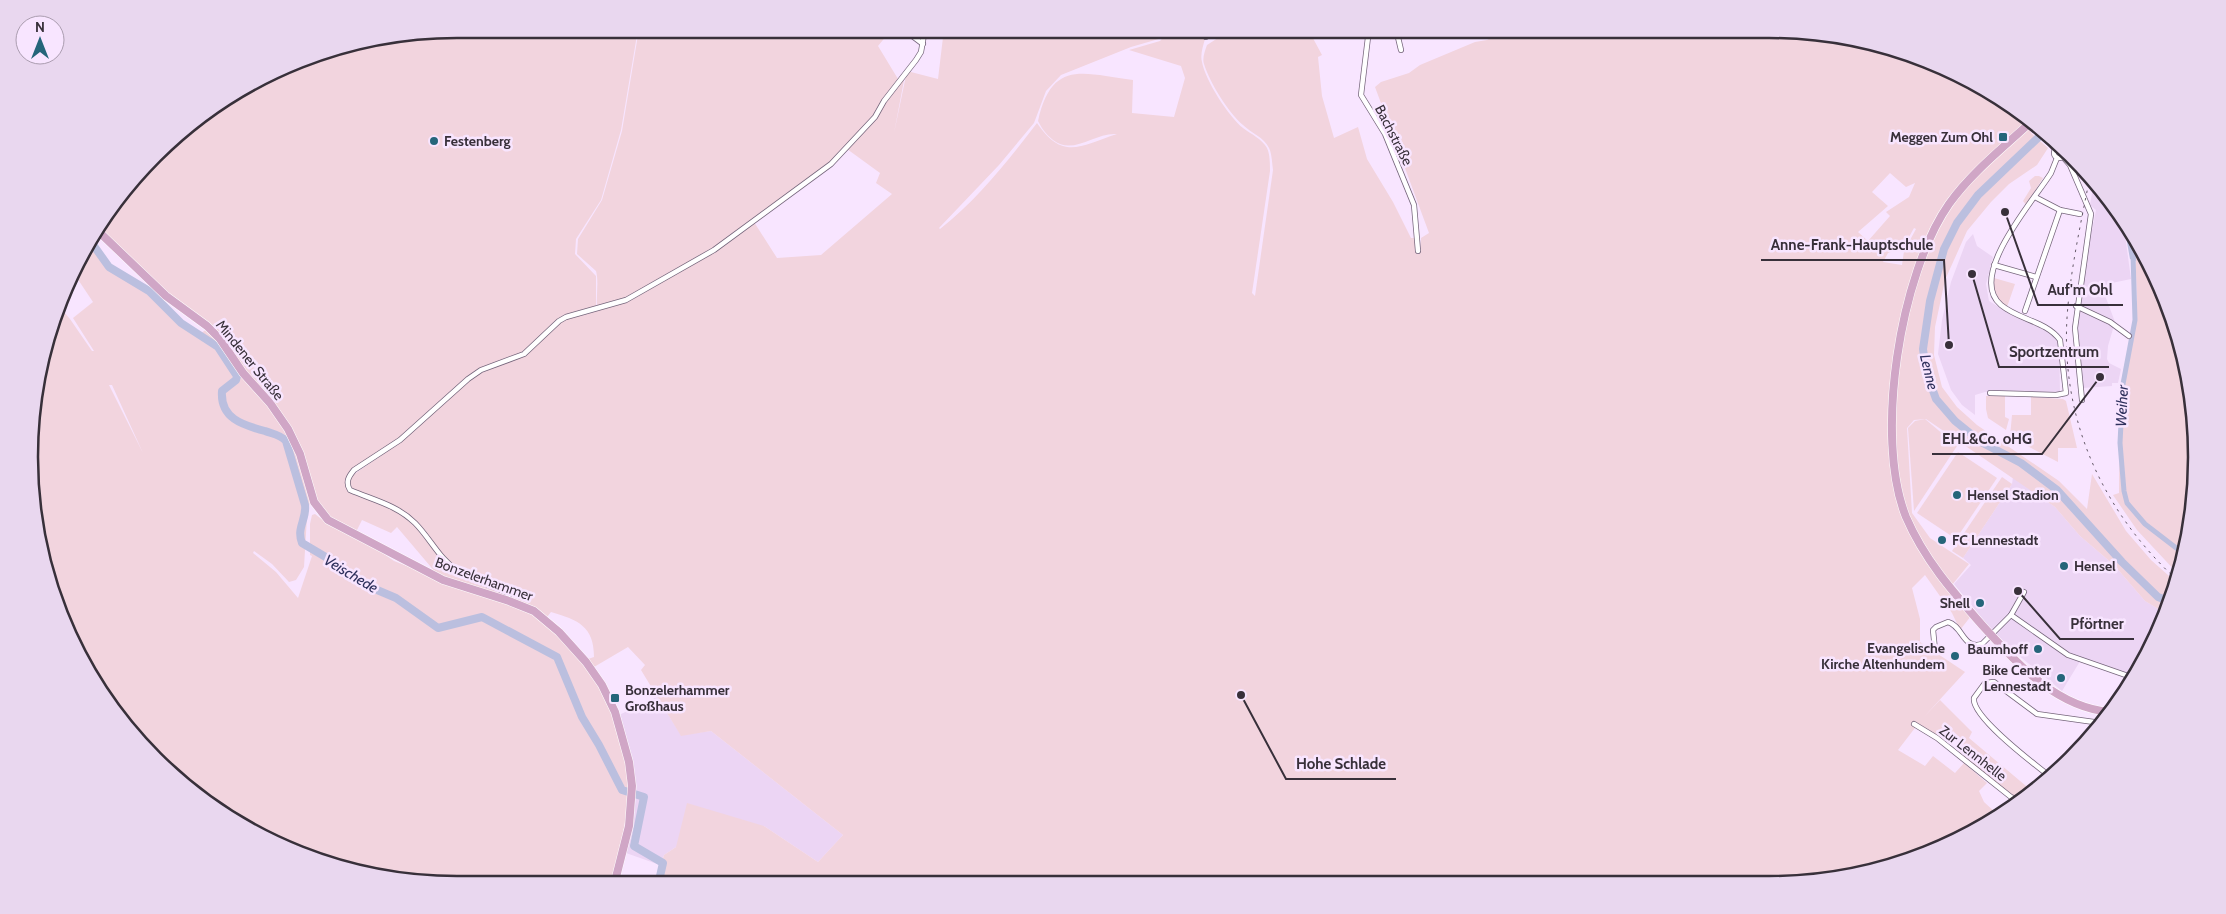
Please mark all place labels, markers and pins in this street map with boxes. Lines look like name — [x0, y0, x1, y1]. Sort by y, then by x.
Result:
place label: Meggen Zum Ohl — [1890, 128, 1993, 146]
marker: Meggen Zum Ohl — [1997, 131, 2009, 143]
place label: Festenberg — [444, 132, 511, 150]
marker: Festenberg — [428, 135, 440, 147]
callout: Anne-Frank-Hauptschule — [1761, 230, 1944, 260]
callout: Auf'm Ohl — [2038, 275, 2123, 305]
callout: Sportzentrum — [1999, 337, 2109, 367]
callout: EHL&Co. oHG — [1932, 424, 2042, 454]
place label: Hensel Stadion — [1967, 486, 2059, 504]
marker: Hensel Stadion — [1951, 489, 1963, 501]
place label: FC Lennestadt — [1952, 531, 2038, 549]
marker: FC Lennestadt — [1936, 534, 1948, 546]
place label: Hensel — [2074, 557, 2116, 575]
marker: Hensel — [2058, 560, 2070, 572]
place label: Shell — [1940, 594, 1970, 612]
marker: Shell — [1974, 597, 1986, 609]
callout: Pförtner — [2060, 609, 2134, 639]
place label: Evangelische Kirche Altenhundem — [1821, 639, 1945, 673]
place label: Baumhoff — [1967, 640, 2028, 658]
marker: Baumhoff — [2032, 643, 2044, 655]
marker: Evangelische Kirche Altenhundem — [1949, 650, 1961, 662]
place label: Bike Center Lennestadt — [1982, 661, 2051, 695]
marker: Bike Center Lennestadt — [2055, 672, 2067, 684]
place label: Bonzelerhammer Großhaus — [625, 681, 730, 715]
marker: Bonzelerhammer Großhaus — [609, 692, 621, 704]
callout: Hohe Schlade — [1286, 749, 1396, 779]

